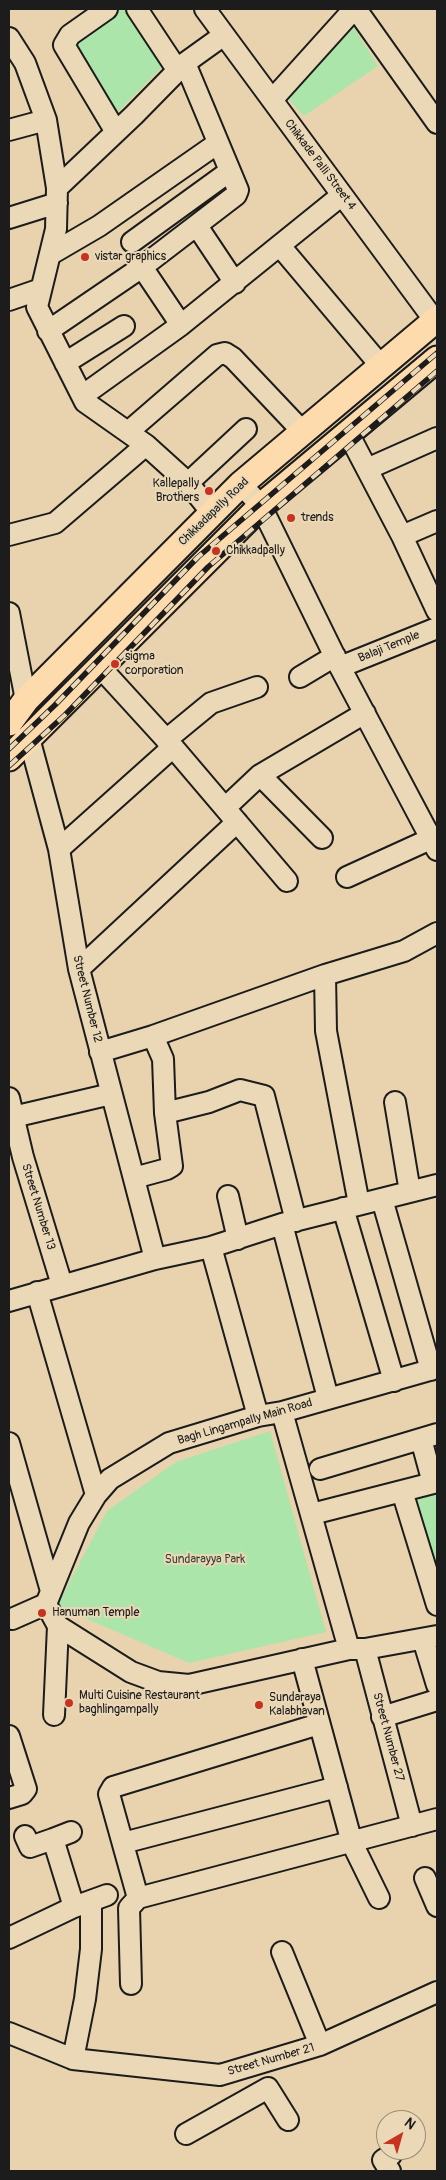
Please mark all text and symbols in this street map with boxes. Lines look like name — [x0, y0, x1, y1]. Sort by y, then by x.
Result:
street label: Chikkade Palli Street 4 — [281, 117, 359, 213]
place label: vistar graphics — [95, 250, 166, 264]
marker: vistar graphics — [79, 251, 91, 263]
street label: Chikkadapally Road — [176, 475, 252, 549]
place label: Kallepally Brothers — [152, 477, 199, 505]
marker: Kallepally Brothers — [203, 485, 215, 497]
place label: trends — [301, 511, 334, 525]
marker: trends — [285, 512, 297, 524]
place label: Chikkadpally — [226, 544, 285, 558]
marker: Chikkadpally — [210, 545, 222, 557]
street label: Balaji Temple — [356, 628, 422, 666]
place label: sigma corporation — [125, 650, 184, 678]
marker: sigma corporation — [109, 658, 121, 670]
street label: Street Number 12 — [69, 954, 105, 1044]
street label: Street Number 13 — [18, 1162, 58, 1252]
street label: Bagh Lingampally Main Road — [176, 1396, 314, 1448]
park label: Sundarayya Park — [165, 1553, 245, 1567]
place label: Hanuman Temple — [52, 1606, 139, 1620]
marker: Hanuman Temple — [36, 1607, 48, 1619]
place label: Multi Cuisine Restaurant baghlingampally — [79, 1689, 200, 1717]
place label: Sundaraya Kalabhavan — [269, 1691, 325, 1719]
street label: Street Number 27 — [369, 1691, 407, 1783]
marker: Multi Cuisine Restaurant baghlingampally — [63, 1697, 75, 1709]
marker: Sundaraya Kalabhavan — [253, 1699, 265, 1711]
street label: Street Number 21 — [226, 2041, 316, 2079]
north arrow — [376, 2110, 426, 2160]
text: N — [401, 2114, 419, 2133]

